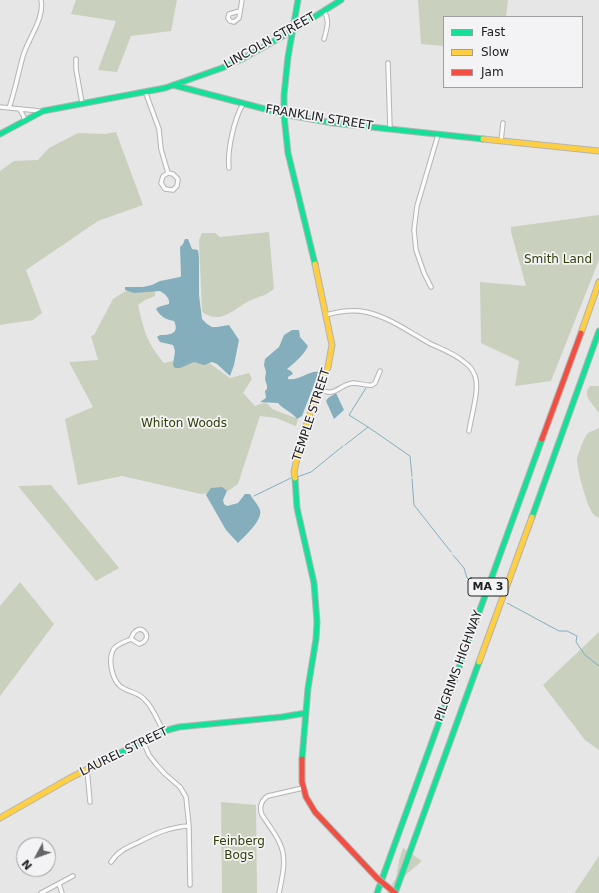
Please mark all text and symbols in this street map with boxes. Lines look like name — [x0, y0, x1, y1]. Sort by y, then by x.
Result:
street label: LINCOLN STREET — [222, 10, 318, 72]
legend — [443, 16, 583, 88]
text: Fast — [481, 25, 505, 39]
text: Slow — [481, 45, 509, 59]
text: Jam — [481, 65, 504, 79]
street label: FRANKLIN STREET — [264, 102, 374, 134]
park label: Smith Land — [524, 253, 592, 267]
street label: TEMPLE STREET — [290, 367, 334, 463]
park label: Whiton Woods — [141, 417, 227, 431]
road number: MA 3 — [468, 578, 508, 596]
street label: PILGRIMS HIGHWAY — [432, 609, 486, 723]
street label: LAUREL STREET — [78, 724, 170, 780]
park label: Feinberg Bogs — [213, 835, 265, 863]
north arrow — [16, 837, 56, 877]
text: N — [19, 857, 35, 872]

